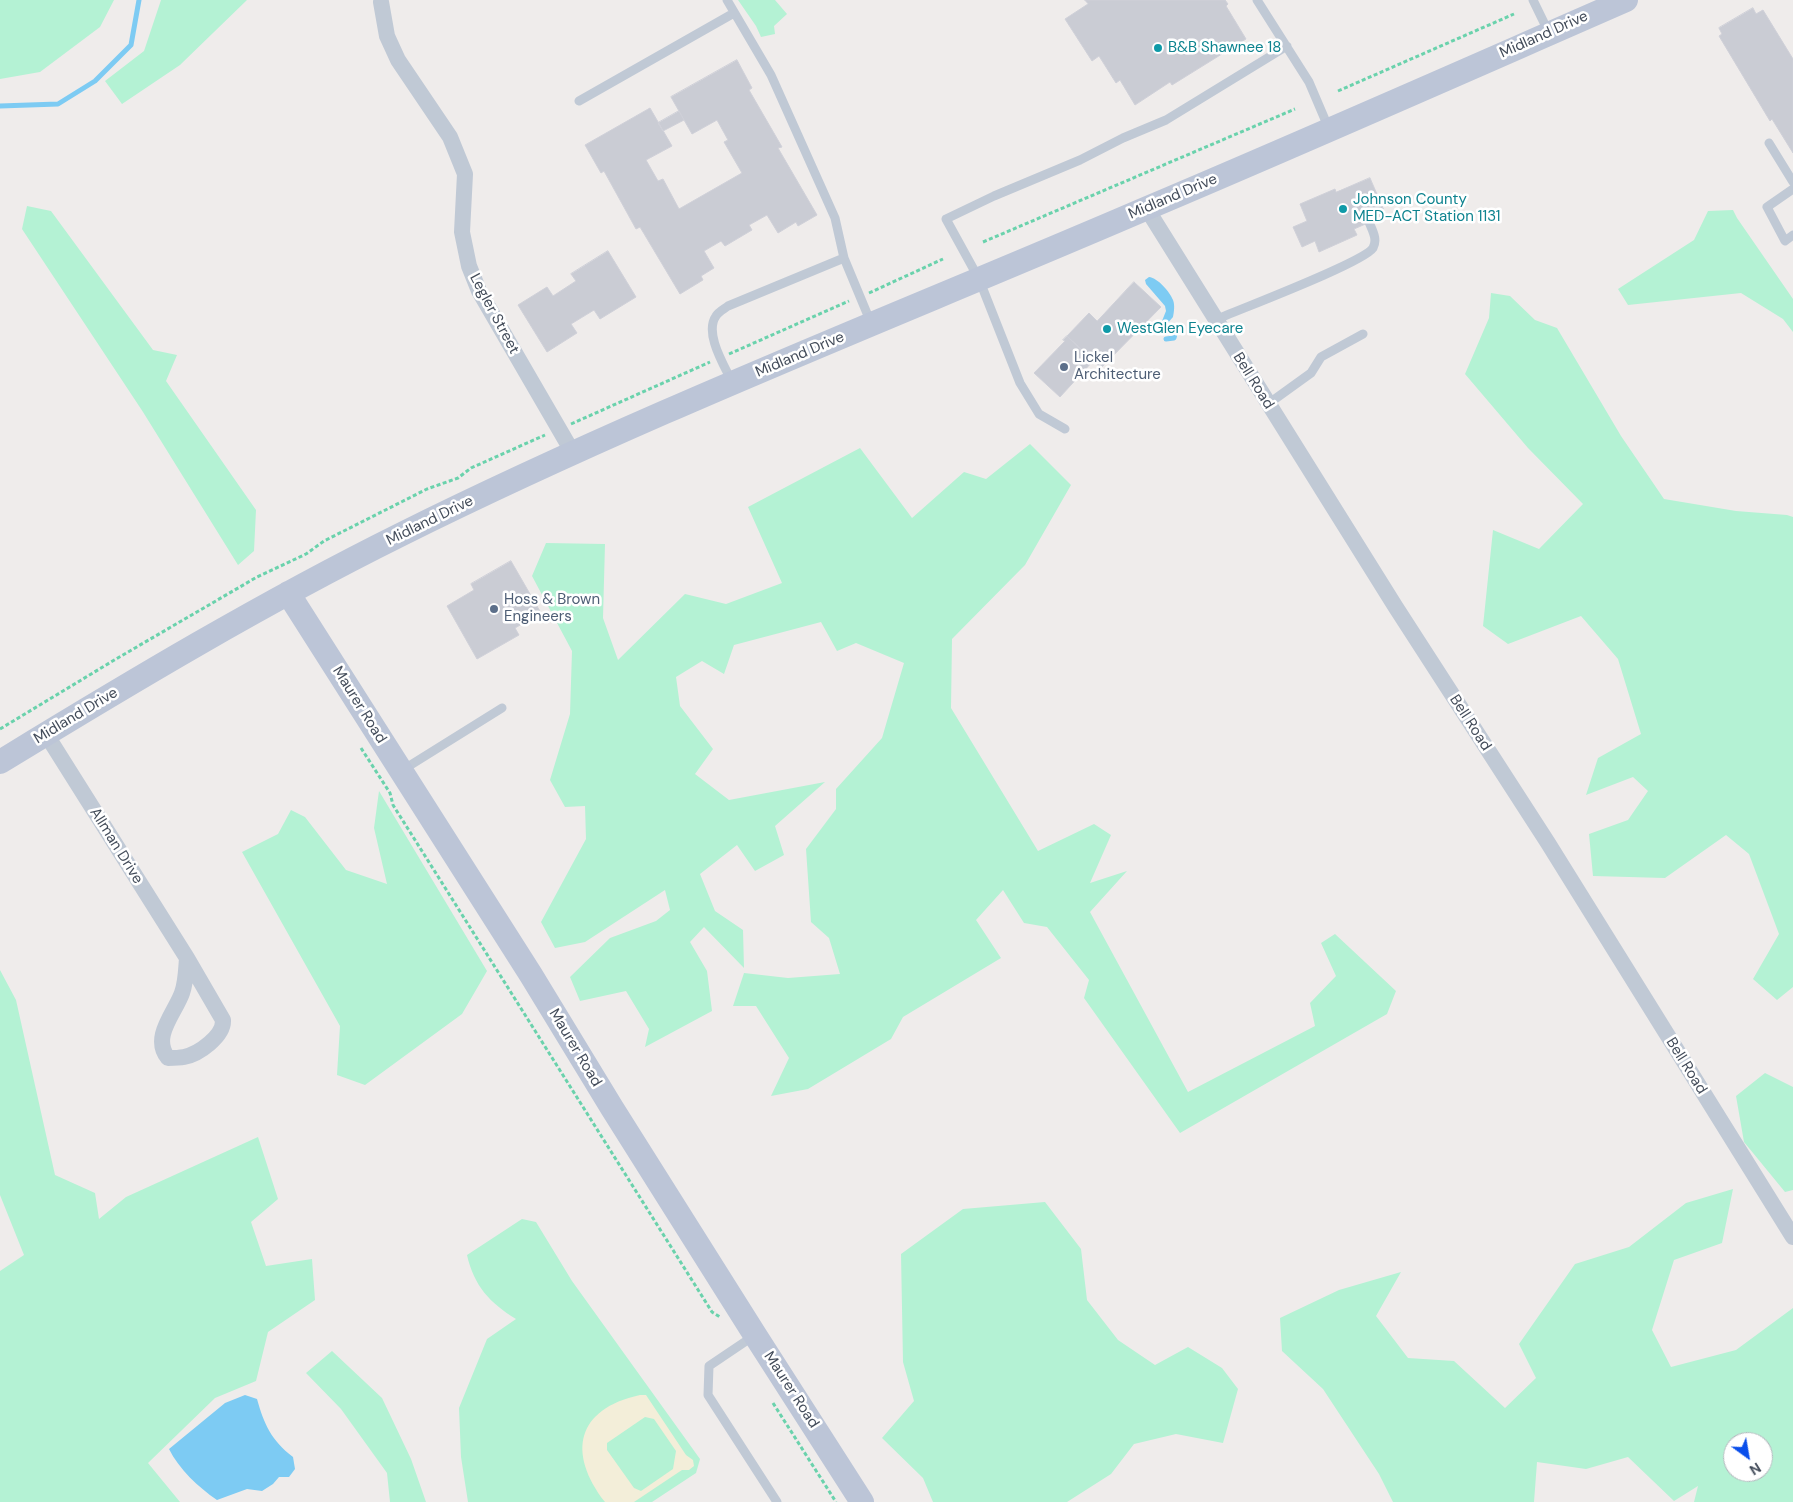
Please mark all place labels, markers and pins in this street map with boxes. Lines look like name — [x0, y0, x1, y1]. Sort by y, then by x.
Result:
place label: B&B Shawnee 18 — [1168, 39, 1281, 57]
marker: B&B Shawnee 18 — [1152, 42, 1164, 54]
place label: Johnson County MED-ACT Station 1131 — [1353, 191, 1500, 226]
marker: Johnson County MED-ACT Station 1131 — [1337, 203, 1349, 215]
place label: WestGlen Eyecare — [1117, 320, 1243, 338]
marker: WestGlen Eyecare — [1101, 323, 1113, 335]
place label: Lickel Architecture — [1074, 349, 1161, 384]
marker: Lickel Architecture — [1058, 361, 1070, 373]
place label: Hoss & Brown Engineers — [504, 591, 600, 626]
marker: Hoss & Brown Engineers — [488, 603, 500, 615]

